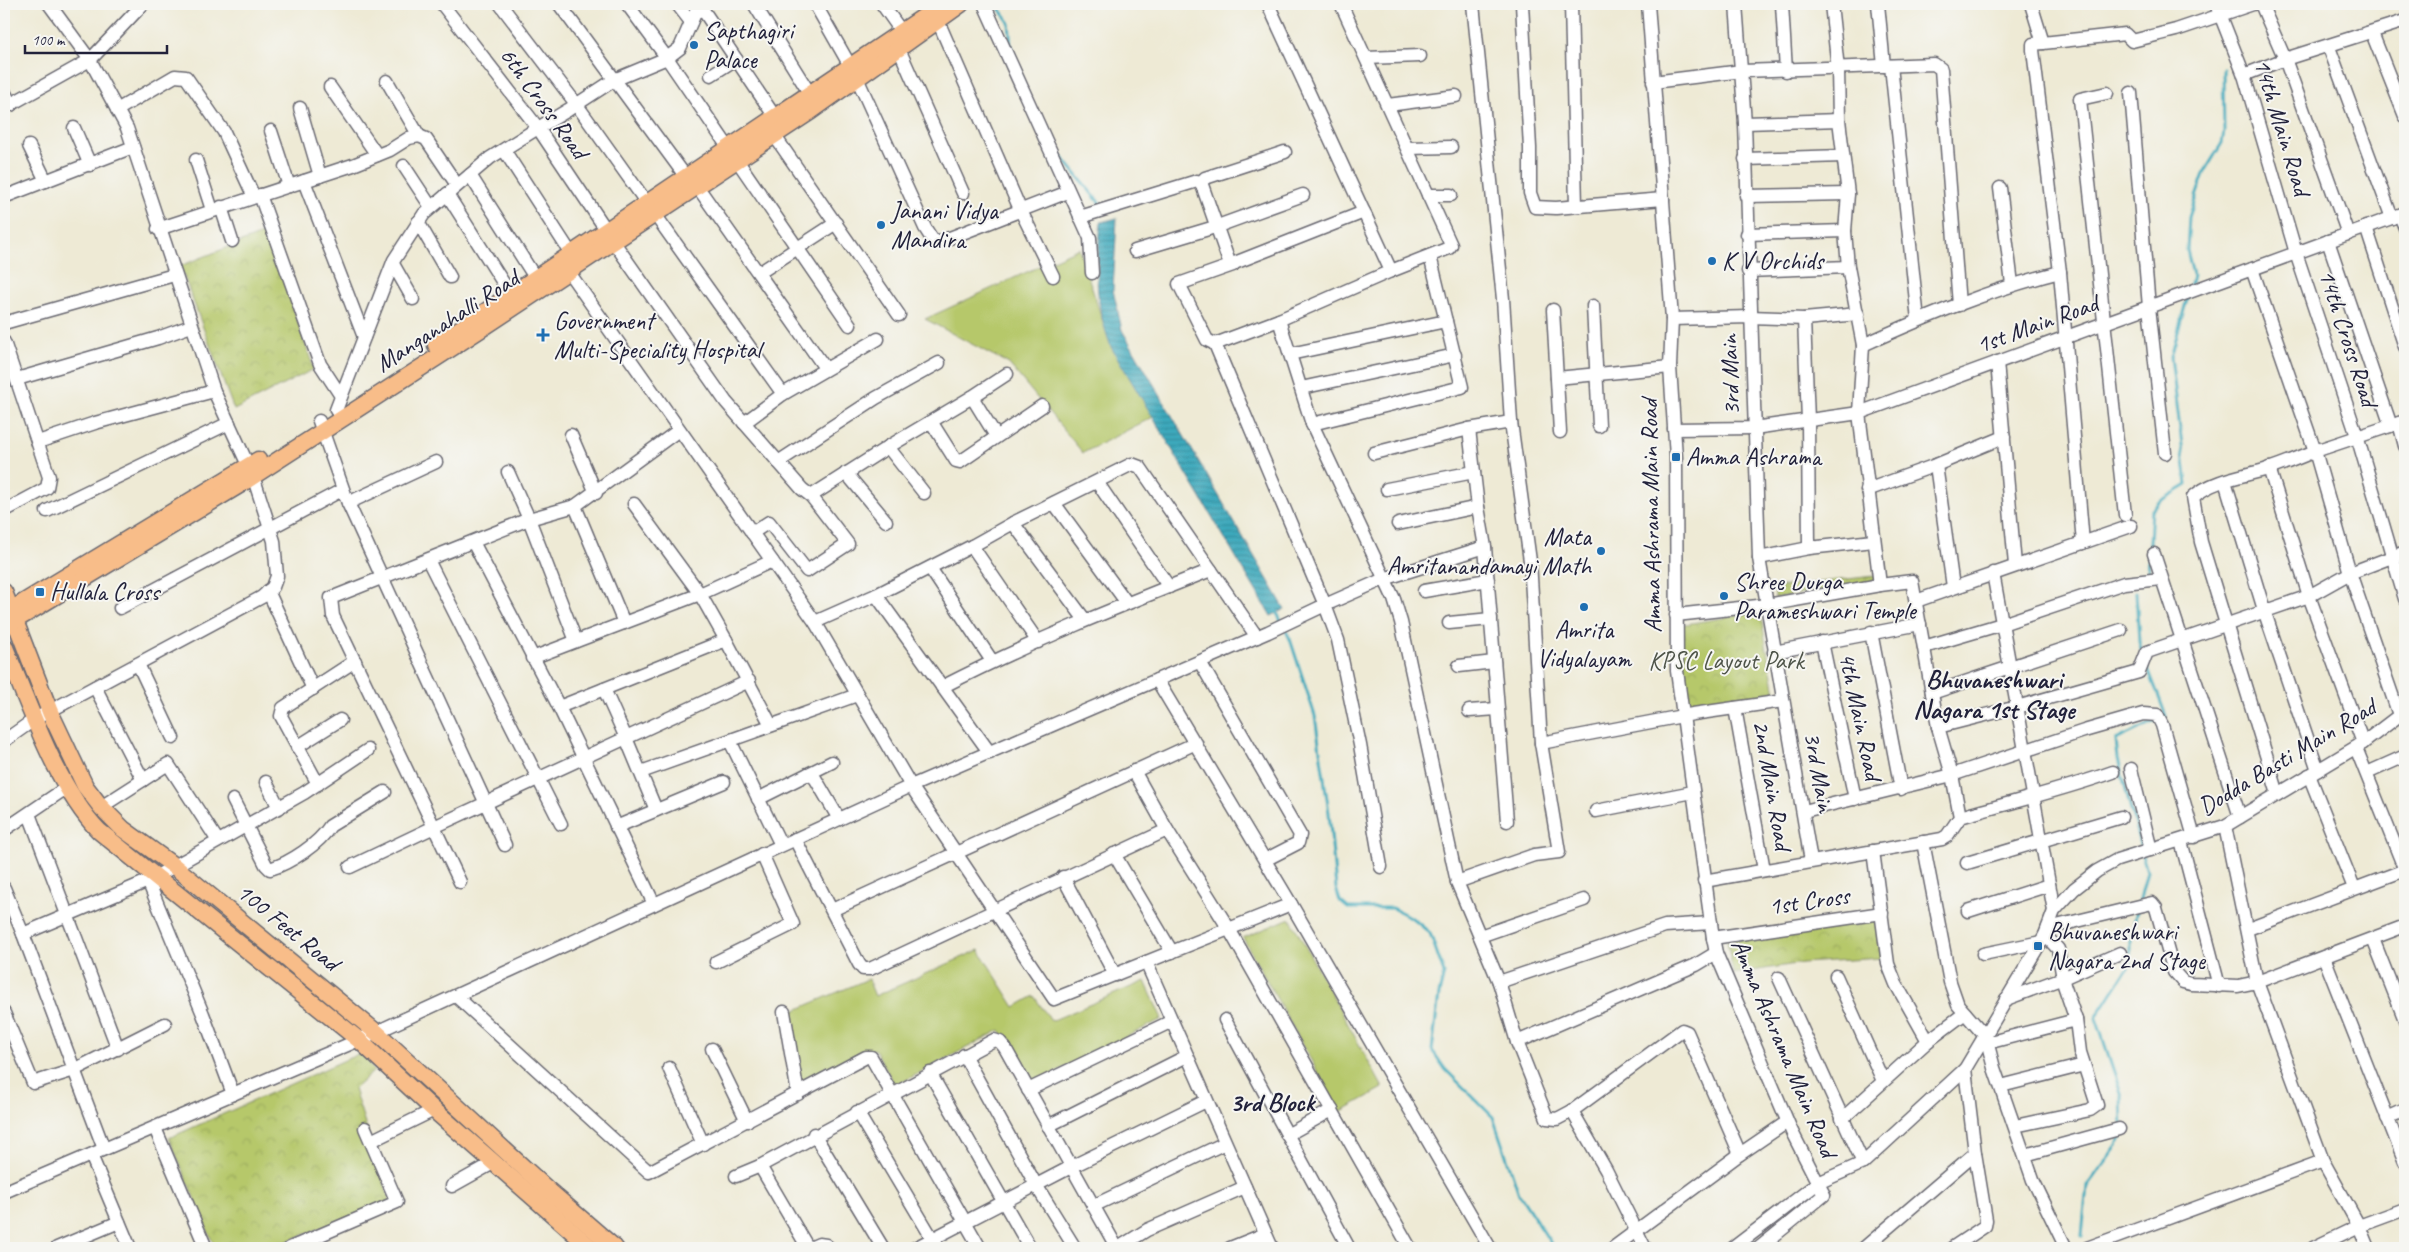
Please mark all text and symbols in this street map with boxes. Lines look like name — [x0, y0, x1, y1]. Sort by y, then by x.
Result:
place label: Sapthagiri Palace — [704, 15, 796, 76]
scale bar — [25, 22, 168, 54]
text: 100 m — [32, 31, 66, 50]
marker: Sapthagiri Palace — [688, 39, 700, 51]
street label: 6th Cross Road — [493, 41, 597, 168]
street label: 14th Main Road — [2246, 55, 2319, 203]
place label: Janani Vidya Mandira — [890, 195, 1000, 256]
marker: Janani Vidya Mandira — [875, 219, 887, 231]
place label: K V Orchids — [1722, 245, 1826, 277]
marker: K V Orchids — [1706, 255, 1718, 267]
street label: Manganahalli Road — [369, 260, 528, 379]
street label: 14th Cross Road — [2311, 265, 2386, 414]
street label: 1st Main Road — [1972, 286, 2106, 361]
place label: Government Multi-Speciality Hospital — [554, 305, 766, 366]
marker: Government Multi-Speciality Hospital — [536, 328, 550, 342]
street label: 3rd Main — [1713, 332, 1747, 416]
street label: Amma Ashrama Main Road — [1633, 395, 1669, 633]
place label: Amma Ashrama — [1686, 441, 1824, 473]
marker: Amma Ashrama — [1670, 451, 1682, 463]
place label: Mata Amritanandamayi Math — [1387, 521, 1593, 582]
marker: Mata Amritanandamayi Math — [1595, 545, 1607, 557]
place label: Shree Durga Parameshwari Temple — [1734, 566, 1917, 627]
place label: Hullala Cross — [50, 576, 162, 608]
marker: Hullala Cross — [34, 586, 46, 598]
marker: Shree Durga Parameshwari Temple — [1718, 590, 1730, 602]
marker: Amrita Vidyalayam — [1578, 601, 1590, 613]
place label: Amrita Vidyalayam — [1537, 614, 1633, 675]
park label: KPSC Layout Park — [1648, 645, 1805, 677]
street label: 4th Main Road — [1831, 649, 1890, 787]
district label: Bhuvaneshwari Nagara 1st Stage — [1913, 663, 2077, 726]
street label: Dodda Basti Main Road — [2192, 690, 2384, 823]
street label: 2nd Main Road — [1745, 718, 1800, 857]
street label: 3rd Main — [1796, 729, 1842, 816]
street label: 100 Feet Road — [230, 876, 349, 981]
street label: 1st Cross — [1767, 879, 1854, 922]
place label: Bhuvaneshwari Nagara 2nd Stage — [2048, 916, 2207, 977]
street label: Amma Ashrama Main Road — [1724, 934, 1846, 1166]
marker: Bhuvaneshwari Nagara 2nd Stage — [2032, 940, 2044, 952]
district label: 3rd Block — [1230, 1086, 1317, 1119]

